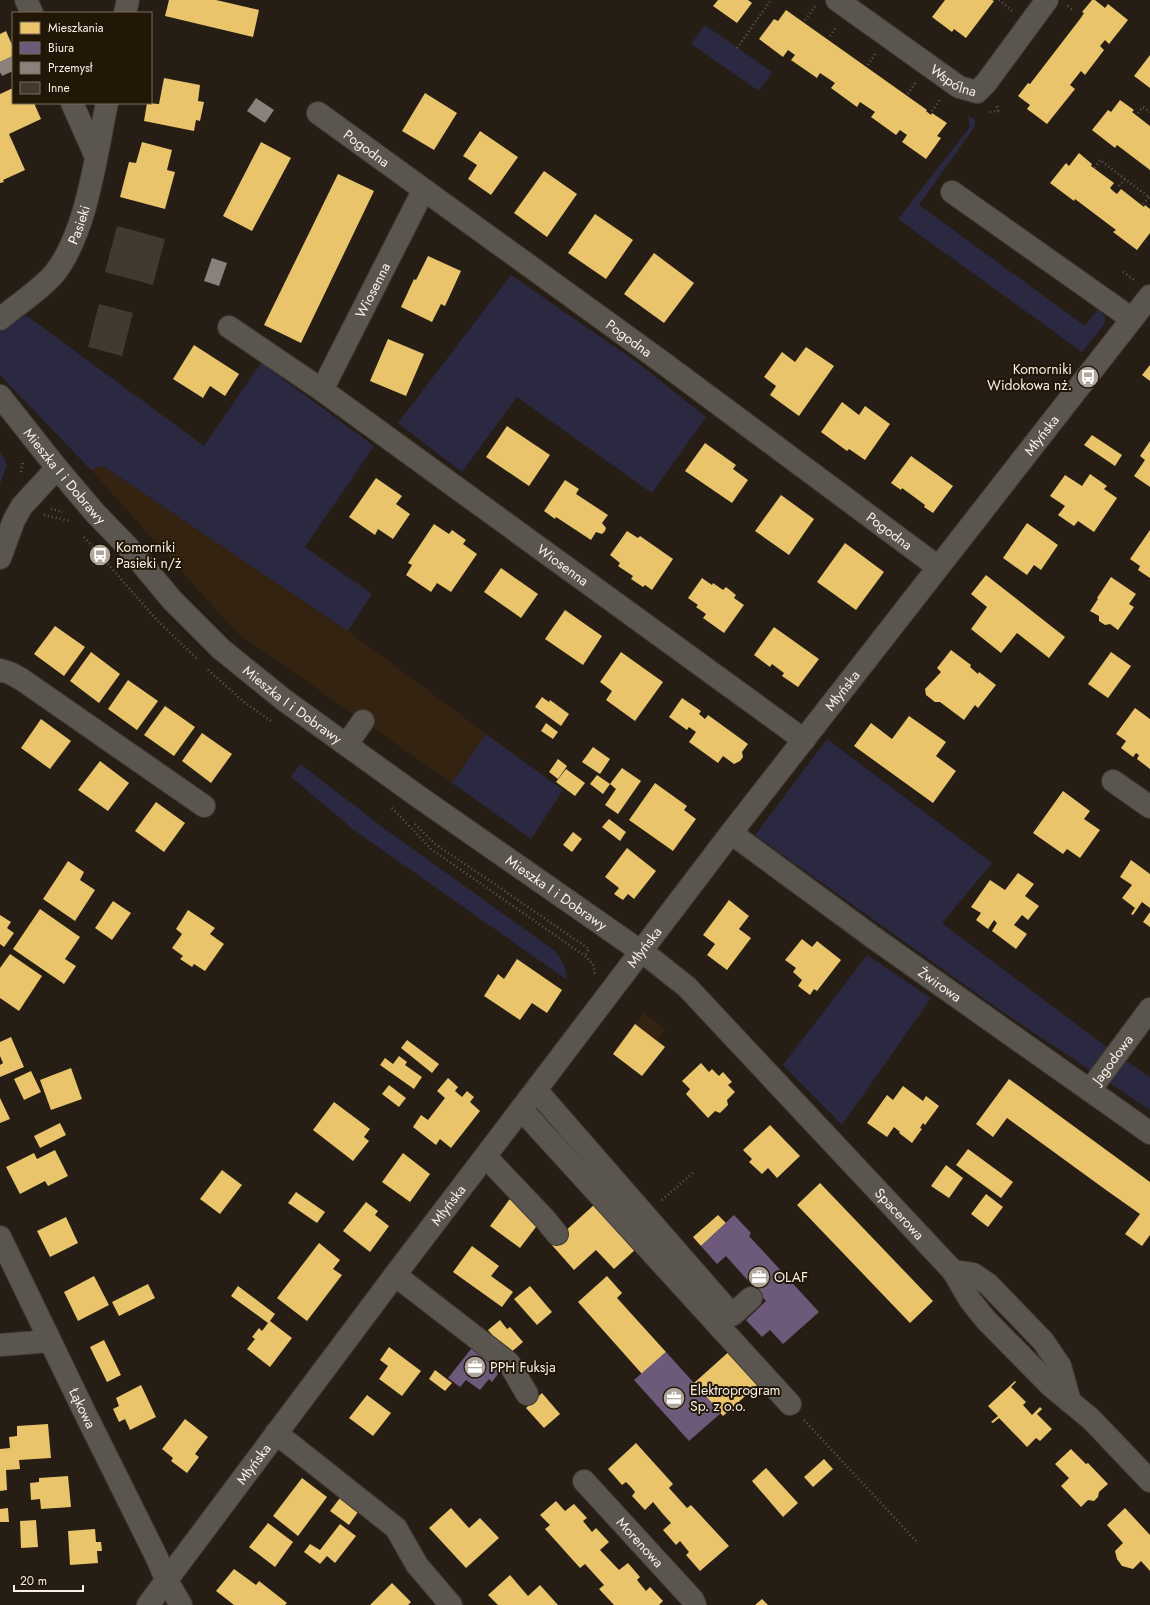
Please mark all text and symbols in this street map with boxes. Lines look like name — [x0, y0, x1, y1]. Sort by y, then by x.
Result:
legend — [12, 12, 152, 104]
text: Mieszkania — [48, 19, 104, 37]
text: Biura — [48, 39, 74, 57]
text: Przemysł — [48, 59, 94, 77]
street label: Wspólna — [926, 59, 979, 101]
text: Inne — [48, 79, 70, 97]
street label: Pogodna — [339, 125, 394, 172]
street label: Pasieki — [63, 203, 95, 248]
street label: Wiosenna — [350, 259, 395, 321]
street label: Pogodna — [602, 315, 656, 362]
place label: Komorniki Widokowa nż. — [987, 359, 1072, 395]
bus stop icon: Komorniki Widokowa nż. — [1075, 364, 1101, 390]
street label: Młyńska — [1019, 411, 1064, 460]
street label: Mieszka I i Dobrawy — [19, 424, 111, 529]
street label: Pogodna — [862, 507, 917, 555]
place label: Komorniki Pasieki n/ż — [116, 537, 182, 573]
street label: Wiosenna — [533, 539, 593, 590]
bus stop icon: Komorniki Pasieki n/ż — [87, 542, 113, 568]
street label: Mieszka I i Dobrawy — [239, 661, 347, 749]
street label: Młyńska — [820, 666, 864, 715]
street label: Mieszka I i Dobrawy — [502, 850, 612, 936]
street label: Młyńska — [622, 923, 666, 972]
street label: Żwirowa — [914, 962, 966, 1007]
street label: Jagodowa — [1086, 1030, 1138, 1090]
street label: Młyńska — [426, 1180, 470, 1230]
street label: Spacerowa — [870, 1183, 929, 1244]
office icon: OLAF — [746, 1264, 772, 1290]
place label: OLAF — [774, 1267, 808, 1287]
office icon: PPH Fuksja — [462, 1354, 488, 1380]
place label: PPH Fuksja — [490, 1357, 556, 1377]
place label: Elektroprogram Sp. z o.o. — [690, 1380, 781, 1416]
street label: Łąkowa — [64, 1384, 101, 1432]
office icon: Elektroprogram Sp. z o.o. — [661, 1385, 687, 1411]
street label: Młyńska — [231, 1439, 275, 1489]
street label: Morenowa — [612, 1513, 668, 1572]
scale bar — [14, 1567, 83, 1593]
text: 20 m — [20, 1572, 47, 1590]

